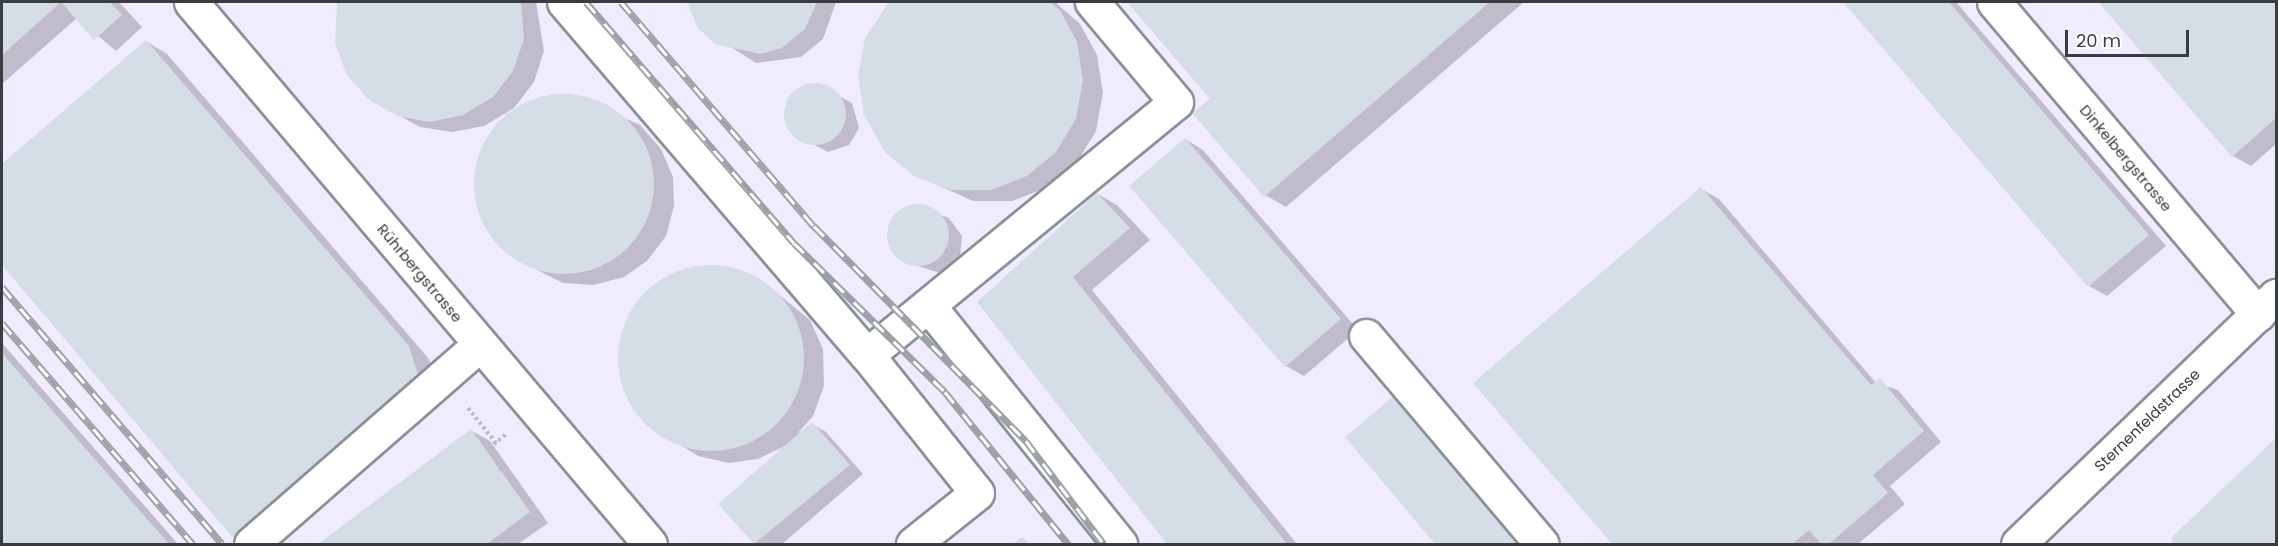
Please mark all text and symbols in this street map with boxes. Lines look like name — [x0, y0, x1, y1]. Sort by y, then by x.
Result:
scale bar — [2068, 18, 2192, 56]
text: 20 m — [2076, 28, 2121, 53]
street label: Dinkelbergstrasse — [2076, 101, 2176, 215]
street label: Rührbergstrasse — [374, 220, 466, 326]
street label: Sternenfeldstrasse — [2090, 365, 2204, 475]

